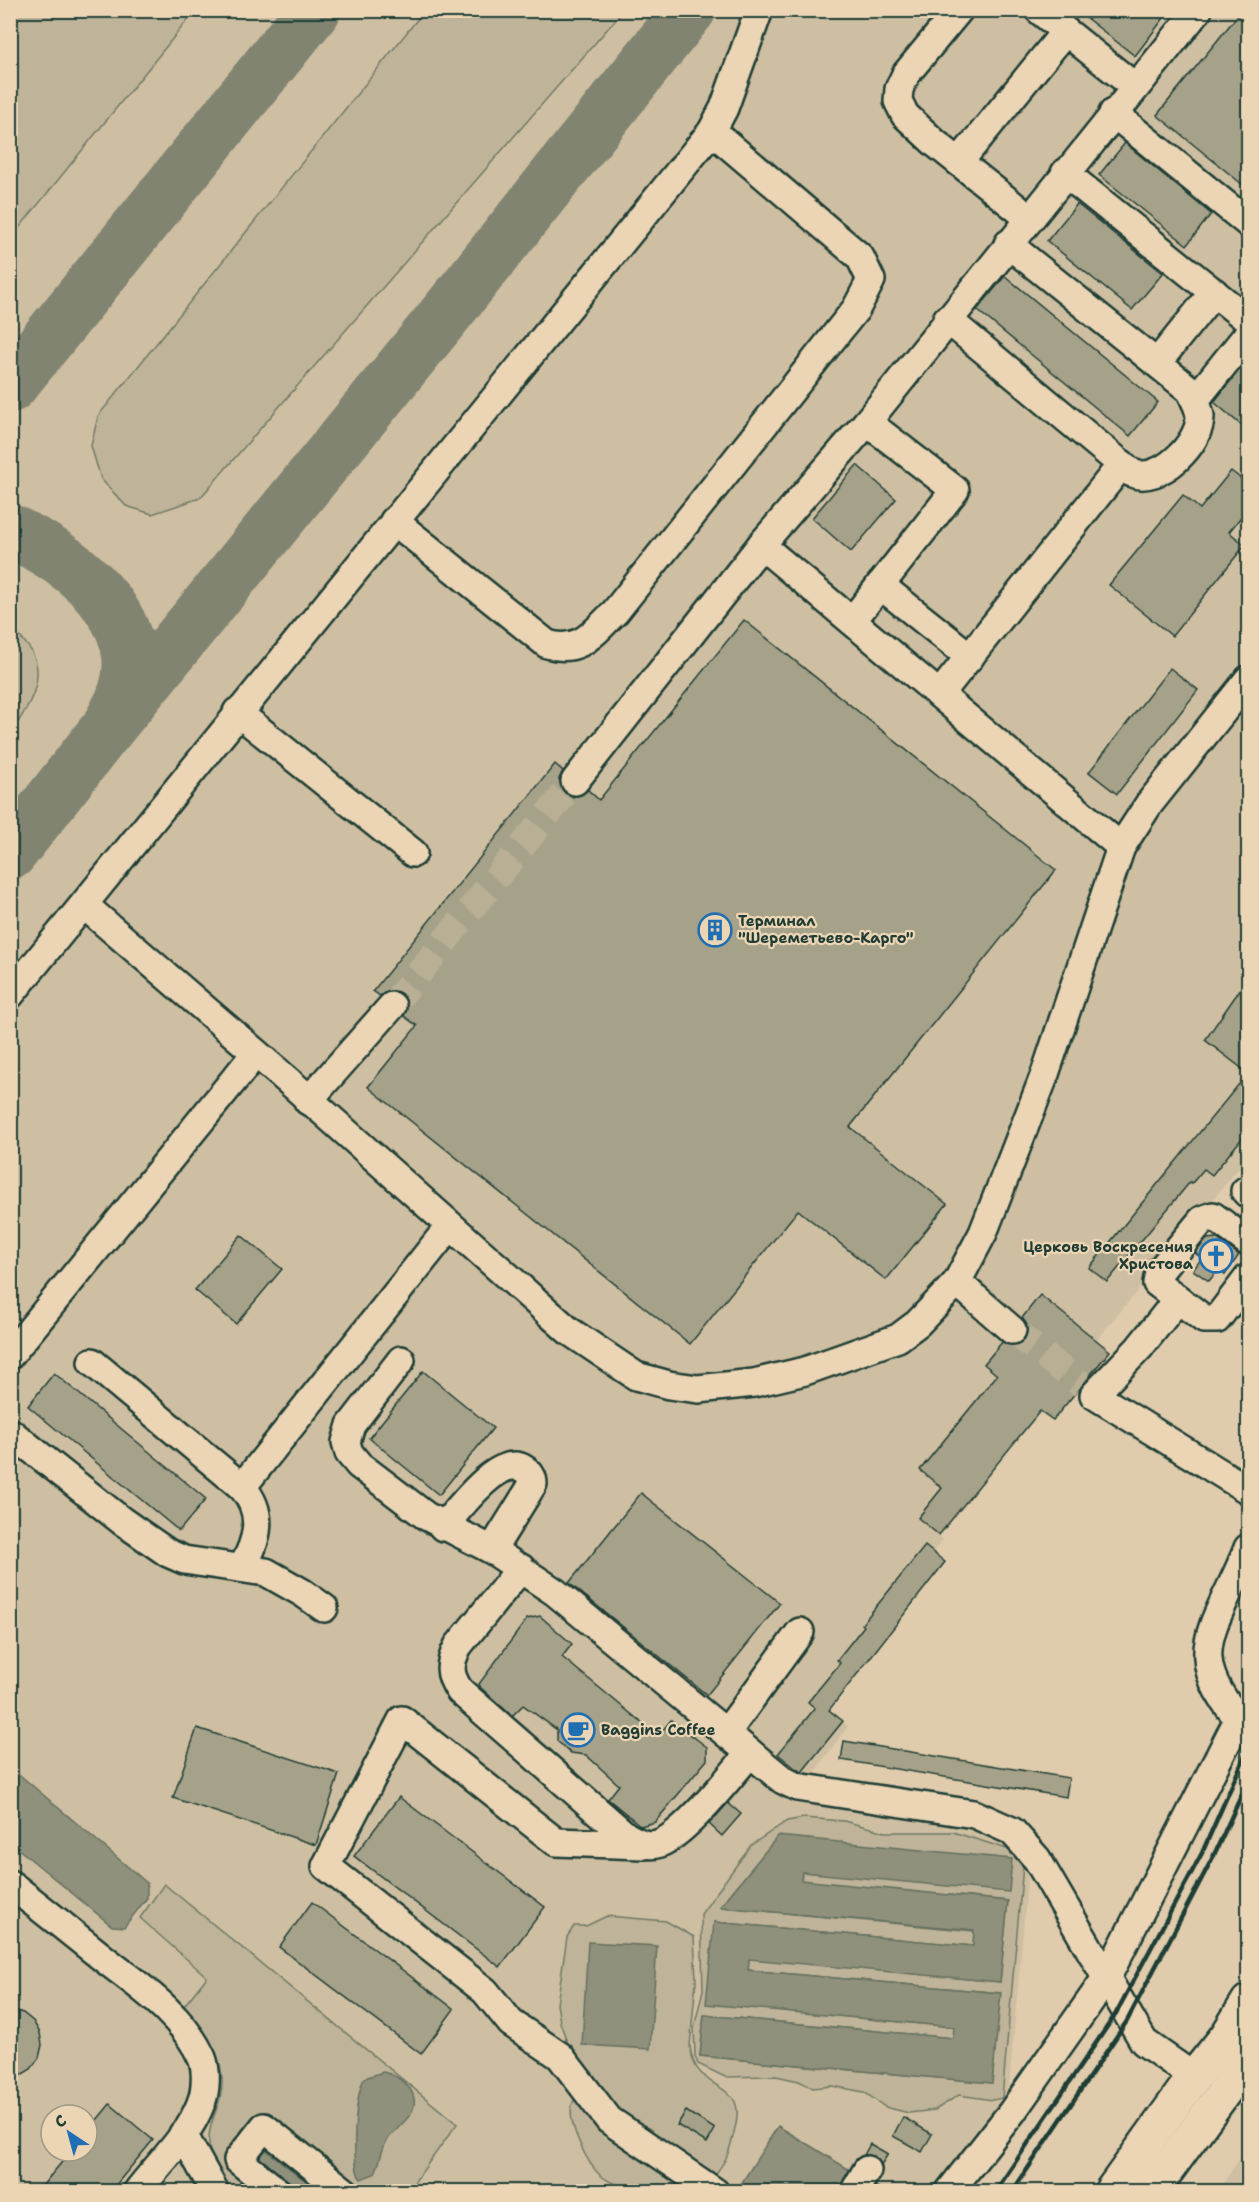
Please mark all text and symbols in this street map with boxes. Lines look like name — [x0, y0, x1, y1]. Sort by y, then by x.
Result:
place label: Терминал "Шереметьево-Карго" — [738, 911, 914, 948]
building icon: Терминал "Шереметьево-Карго" — [697, 912, 733, 948]
place label: Церковь Воскресения Христова — [1023, 1237, 1194, 1274]
church icon: Церковь Воскресения Христова — [1198, 1238, 1234, 1274]
cafe icon: Baggins Coffee — [560, 1712, 596, 1748]
place label: Baggins Coffee — [601, 1720, 715, 1740]
north arrow — [39, 2103, 99, 2163]
text: С — [50, 2110, 71, 2133]

